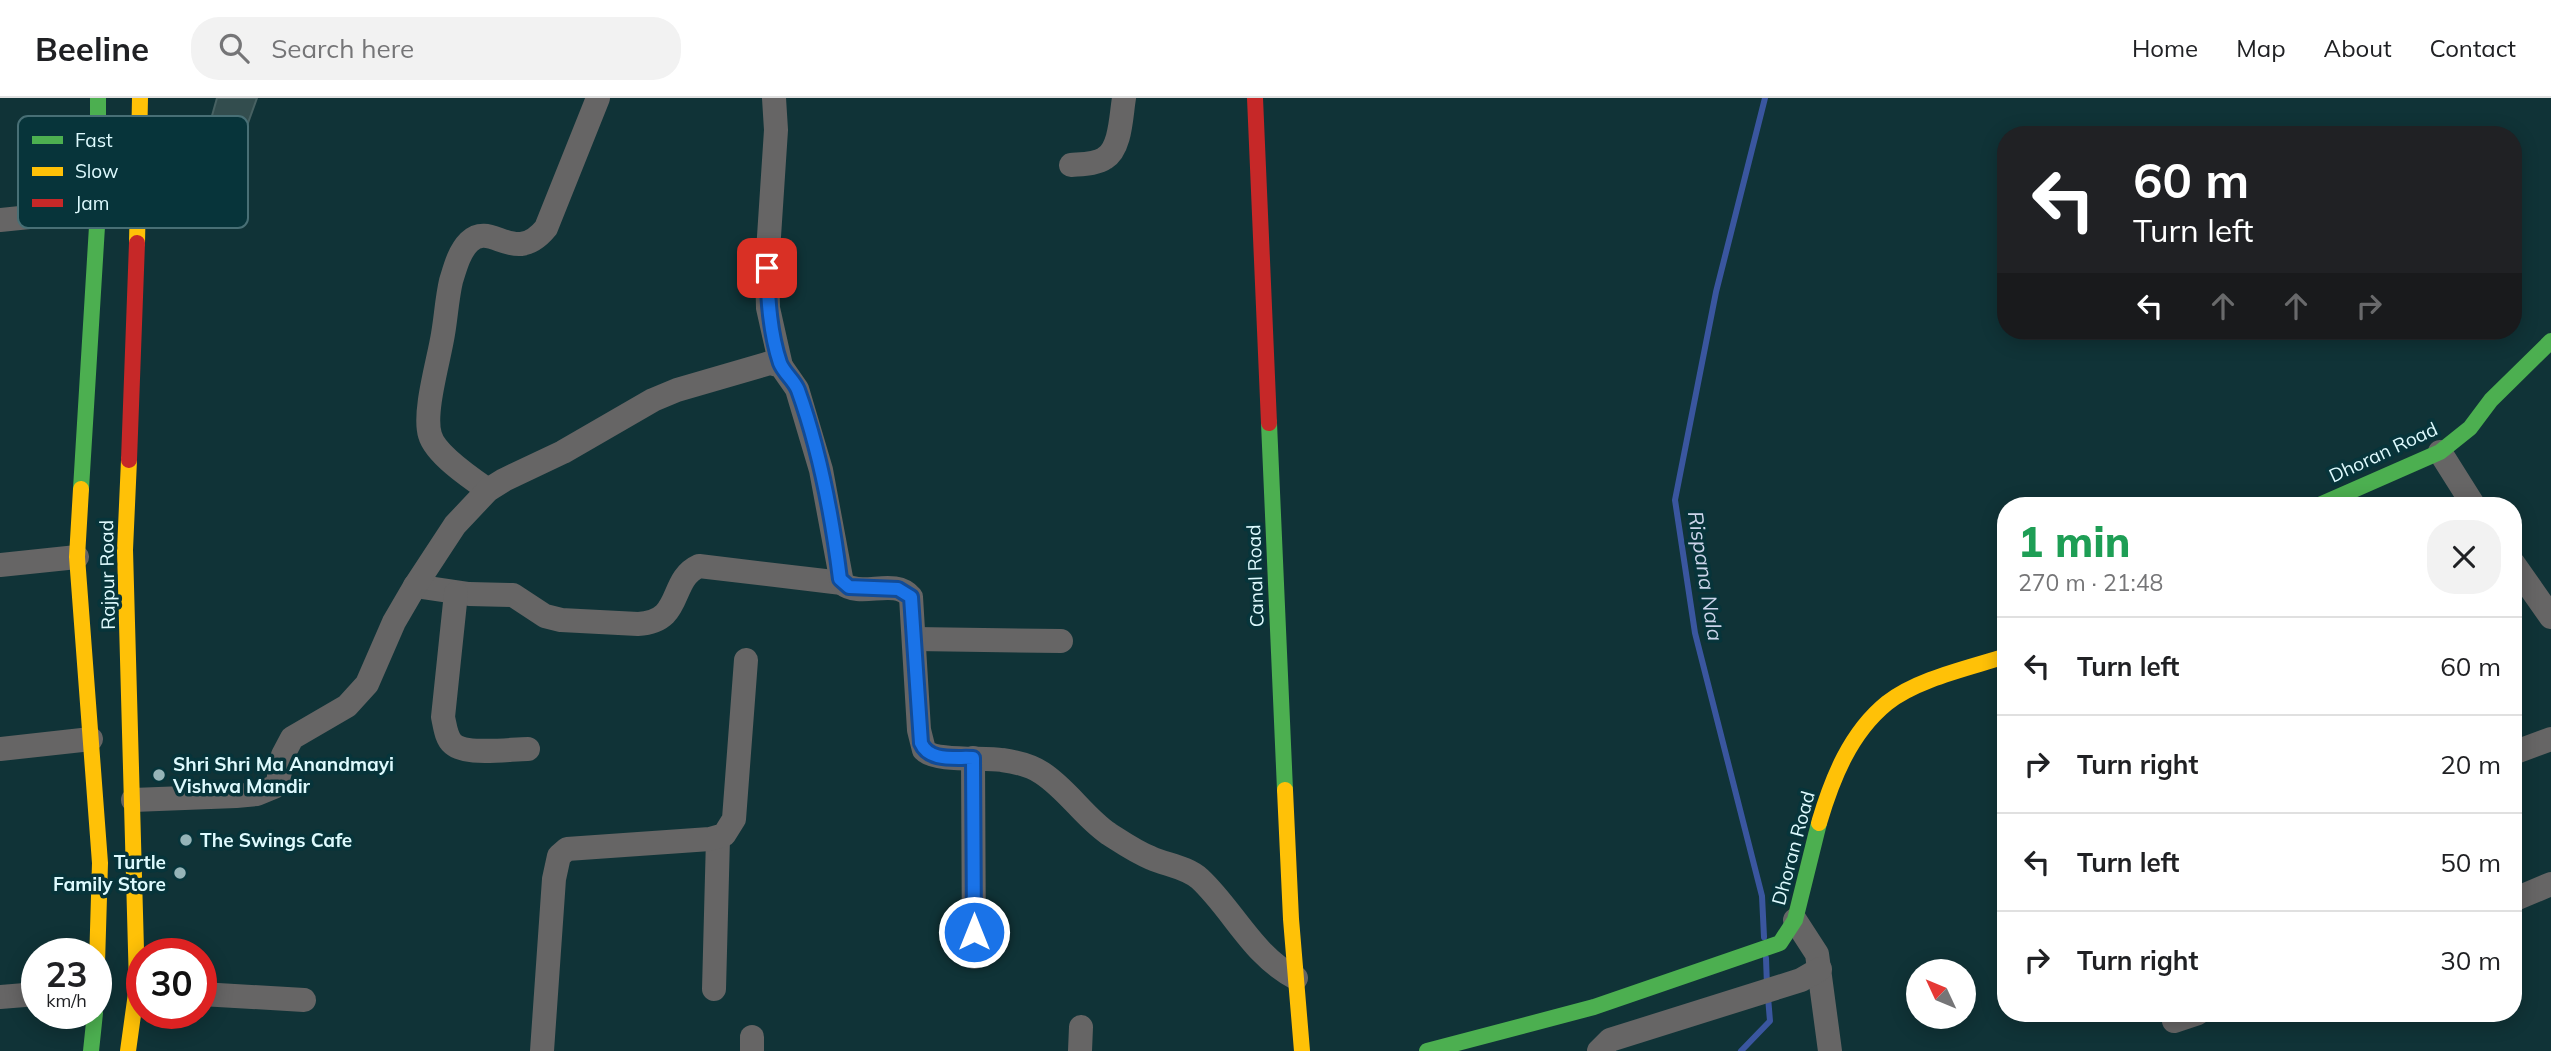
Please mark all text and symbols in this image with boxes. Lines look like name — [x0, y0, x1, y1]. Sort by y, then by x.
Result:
search box — [191, 17, 681, 80]
text: Beeline — [35, 28, 149, 69]
icon: search — [215, 29, 253, 67]
text: Search here — [271, 32, 414, 65]
text: Home — [2132, 33, 2198, 63]
text: Map — [2236, 33, 2286, 63]
text: About — [2324, 33, 2392, 63]
text: Contact — [2430, 33, 2516, 63]
legend — [18, 116, 248, 228]
text: Fast — [75, 128, 113, 152]
text: 60 m — [2133, 149, 2249, 210]
icon: left — [2018, 154, 2109, 245]
text: Slow — [75, 159, 119, 183]
text: Jam — [75, 191, 109, 215]
text: Turn left — [2133, 210, 2253, 250]
pin — [737, 238, 797, 298]
icon: arrive — [748, 249, 786, 287]
icon: left — [2131, 287, 2169, 325]
icon: ahead — [2204, 287, 2242, 325]
icon: ahead — [2277, 287, 2315, 325]
icon: right — [2350, 287, 2388, 325]
street label: Dhoran Road — [2325, 416, 2441, 488]
water label: Rispana Nala — [1683, 509, 1729, 643]
text: 1 min — [2018, 515, 2131, 568]
street label: Rajpur Road — [94, 520, 120, 630]
button: close — [2427, 520, 2501, 594]
street label: Canal Road — [1241, 524, 1269, 628]
text: 270 m · 21:48 — [2018, 568, 2163, 597]
icon: left — [2018, 647, 2056, 685]
text: Turn left — [2077, 650, 2179, 683]
text: 60 m — [2440, 650, 2501, 683]
icon: right — [2018, 745, 2056, 783]
text: Turn right — [2077, 748, 2198, 781]
text: 20 m — [2440, 748, 2501, 781]
place label: Shri Shri Ma Anandmayi Vishwa Mandir — [172, 752, 394, 798]
marker: Shri Shri Ma Anandmayi Vishwa Mandir — [151, 767, 167, 783]
street label: Dhoran Road — [1766, 788, 1820, 908]
place label: The Swings Cafe — [200, 828, 352, 852]
marker: The Swings Cafe — [178, 832, 194, 848]
icon: left — [2018, 843, 2056, 881]
text: Turn left — [2077, 846, 2179, 879]
text: 50 m — [2440, 846, 2501, 879]
place label: Turtle Family Store — [53, 850, 166, 896]
marker: Turtle Family Store — [172, 865, 188, 881]
position arrow — [937, 895, 1011, 969]
speed limit sign: 30 — [126, 938, 217, 1029]
icon: right — [2018, 941, 2056, 979]
text: Turn right — [2077, 944, 2198, 977]
text: 30 m — [2440, 944, 2501, 977]
text: 23 — [45, 952, 88, 996]
north arrow — [1906, 959, 1976, 1029]
map controls — [1906, 959, 1976, 1029]
text: km/h — [46, 989, 87, 1012]

